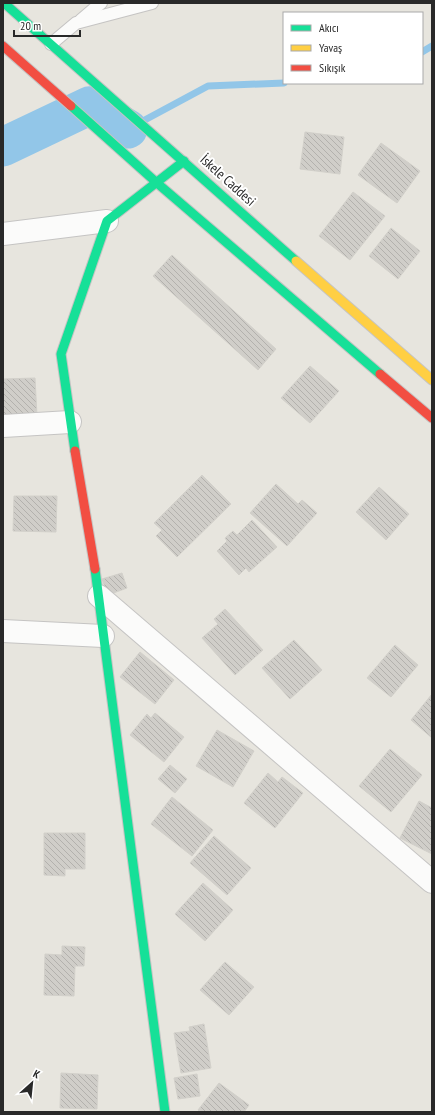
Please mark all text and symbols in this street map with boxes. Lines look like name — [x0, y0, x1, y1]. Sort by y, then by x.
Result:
scale bar — [14, 12, 80, 38]
legend — [283, 12, 423, 84]
text: 20 m — [20, 18, 41, 33]
text: Akıcı — [319, 20, 339, 35]
text: Yavaş — [319, 40, 342, 55]
text: Sıkışık — [319, 60, 346, 75]
street label: İskele Caddesi — [196, 150, 260, 210]
north arrow — [12, 1063, 52, 1103]
text: K — [31, 1067, 43, 1082]

